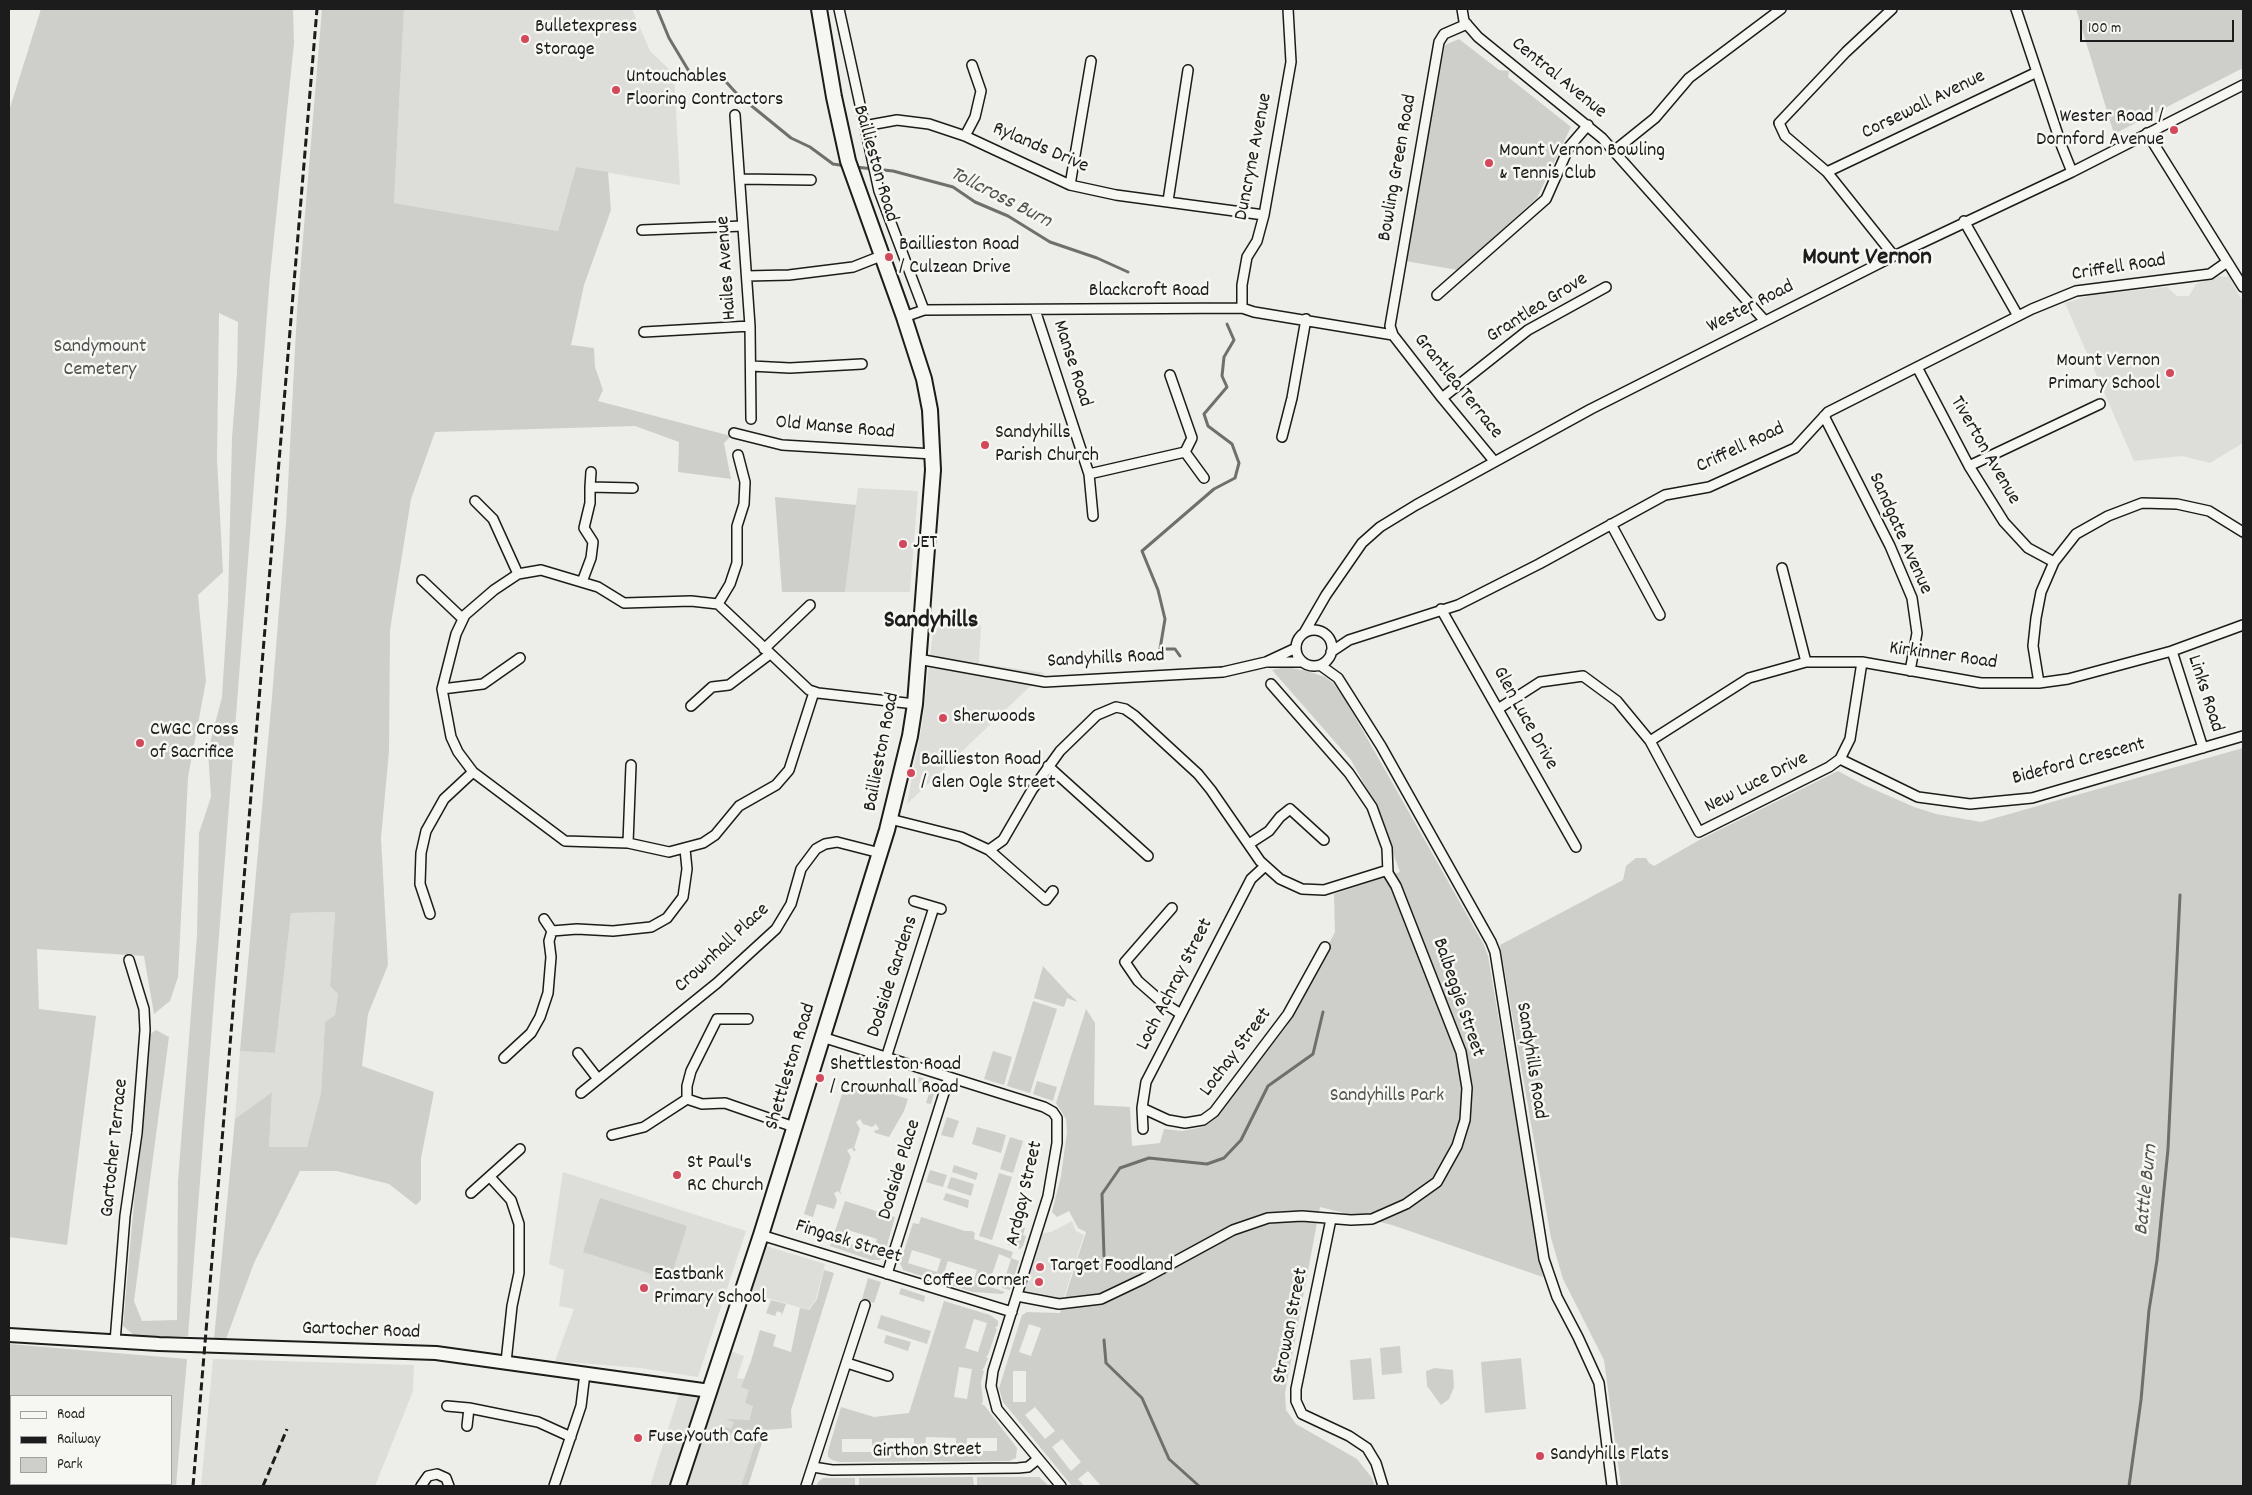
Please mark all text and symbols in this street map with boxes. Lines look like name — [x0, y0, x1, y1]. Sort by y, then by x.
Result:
scale bar — [2082, 10, 2236, 42]
place label: Bulletexpress Storage — [535, 16, 637, 63]
text: 100 m — [2088, 18, 2121, 40]
marker: Bulletexpress Storage — [519, 33, 531, 45]
street label: Central Avenue — [1505, 33, 1611, 125]
place label: Untouchables Flooring Contractors — [626, 66, 783, 113]
street label: Corsewall Avenue — [1858, 66, 1990, 146]
marker: Untouchables Flooring Contractors — [610, 84, 622, 96]
street label: Duncryne Avenue — [1231, 91, 1279, 223]
street label: Bowling Green Road — [1374, 93, 1424, 243]
street label: Baillieston Road — [846, 103, 902, 225]
place label: Wester Road / Dornford Avenue — [2036, 106, 2164, 153]
street label: Rylands Drive — [988, 118, 1092, 180]
marker: Wester Road / Dornford Avenue — [2168, 124, 2180, 136]
place label: Mount Vernon Bowling & Tennis Club — [1499, 140, 1665, 187]
marker: Mount Vernon Bowling & Tennis Club — [1483, 157, 1495, 169]
water label: Tollcross Burn — [945, 163, 1055, 235]
street label: Hailes Avenue — [712, 215, 744, 321]
place label: Baillieston Road / Culzean Drive — [899, 234, 1019, 281]
district label: Mount Vernon — [1802, 245, 1932, 275]
street label: Criffell Road — [2070, 250, 2168, 288]
marker: Baillieston Road / Culzean Drive — [883, 251, 895, 263]
street label: Grantlea Grove — [1483, 268, 1593, 350]
street label: Wester Road — [1704, 276, 1798, 340]
street label: Blackcroft Road — [1089, 280, 1209, 304]
street label: Manse Road — [1046, 318, 1096, 410]
street label: Grantlea Terrace — [1407, 329, 1507, 445]
park label: Sandymount Cemetery — [54, 336, 146, 383]
place label: Mount Vernon Primary School — [2048, 350, 2160, 397]
marker: Mount Vernon Primary School — [2164, 367, 2176, 379]
street label: Tiverton Avenue — [1943, 393, 2025, 509]
street label: Old Manse Road — [774, 412, 896, 446]
street label: Criffell Road — [1693, 418, 1789, 480]
place label: Sandyhills Parish Church — [995, 422, 1099, 469]
marker: Sandyhills Parish Church — [979, 439, 991, 451]
street label: Sandgate Avenue — [1862, 470, 1936, 598]
place label: JET — [913, 532, 937, 556]
marker: JET — [897, 538, 909, 550]
district label: Sandyhills — [884, 608, 978, 638]
street label: Kirkinner Road — [1887, 638, 1999, 676]
street label: Sandyhills Road — [1047, 645, 1165, 675]
street label: Links Road — [2180, 652, 2228, 736]
street label: Glen Luce Drive — [1486, 663, 1562, 775]
street label: Baillieston Road — [860, 691, 906, 813]
place label: Sherwoods — [953, 706, 1036, 730]
marker: Sherwoods — [937, 712, 949, 724]
place label: CWGC Cross of Sacrifice — [150, 719, 239, 766]
street label: Bideford Crescent — [2010, 734, 2148, 792]
marker: CWGC Cross of Sacrifice — [134, 737, 146, 749]
street label: New Luce Drive — [1701, 748, 1813, 820]
place label: Baillieston Road / Glen Ogle Street — [921, 749, 1056, 796]
marker: Baillieston Road / Glen Ogle Street — [905, 767, 917, 779]
street label: Crownhall Place — [671, 899, 775, 999]
street label: Dodside Gardens — [863, 913, 925, 1041]
street label: Loch Achray Street — [1132, 915, 1220, 1055]
street label: Balbeggie Street — [1425, 935, 1489, 1061]
street label: Shettleston Road — [761, 1001, 823, 1133]
street label: Sandyhills Road — [1509, 1001, 1551, 1121]
street label: Lochay Street — [1196, 1004, 1278, 1102]
place label: Shettleston Road / Crownhall Road — [830, 1054, 961, 1101]
marker: Shettleston Road / Crownhall Road — [814, 1072, 826, 1084]
street label: Gartocher Terrace — [97, 1078, 135, 1218]
park label: Sandyhills Park — [1330, 1085, 1444, 1109]
street label: Dodside Place — [874, 1117, 928, 1223]
street label: Ardgay Street — [1002, 1139, 1050, 1249]
water label: Battle Burn — [2131, 1144, 2165, 1236]
place label: St Paul's RC Church — [687, 1152, 763, 1199]
marker: St Paul's RC Church — [671, 1169, 683, 1181]
street label: Fingask Street — [792, 1215, 904, 1271]
place label: Target Foodland — [1050, 1255, 1173, 1279]
marker: Target Foodland — [1034, 1261, 1046, 1273]
place label: Eastbank Primary School — [654, 1264, 766, 1311]
street label: Strowan Street — [1269, 1266, 1315, 1386]
place label: Coffee Corner — [923, 1270, 1029, 1294]
marker: Coffee Corner — [1033, 1276, 1045, 1288]
marker: Eastbank Primary School — [638, 1282, 650, 1294]
street label: Gartocher Road — [301, 1318, 421, 1346]
legend — [10, 1395, 172, 1485]
text: Road — [57, 1404, 85, 1426]
place label: Fuse Youth Cafe — [648, 1426, 768, 1450]
text: Railway — [57, 1429, 100, 1451]
marker: Fuse Youth Cafe — [632, 1432, 644, 1444]
street label: Girthon Street — [872, 1439, 982, 1465]
place label: Sandyhills Flats — [1550, 1444, 1669, 1468]
marker: Sandyhills Flats — [1534, 1450, 1546, 1462]
text: Park — [57, 1454, 83, 1476]

